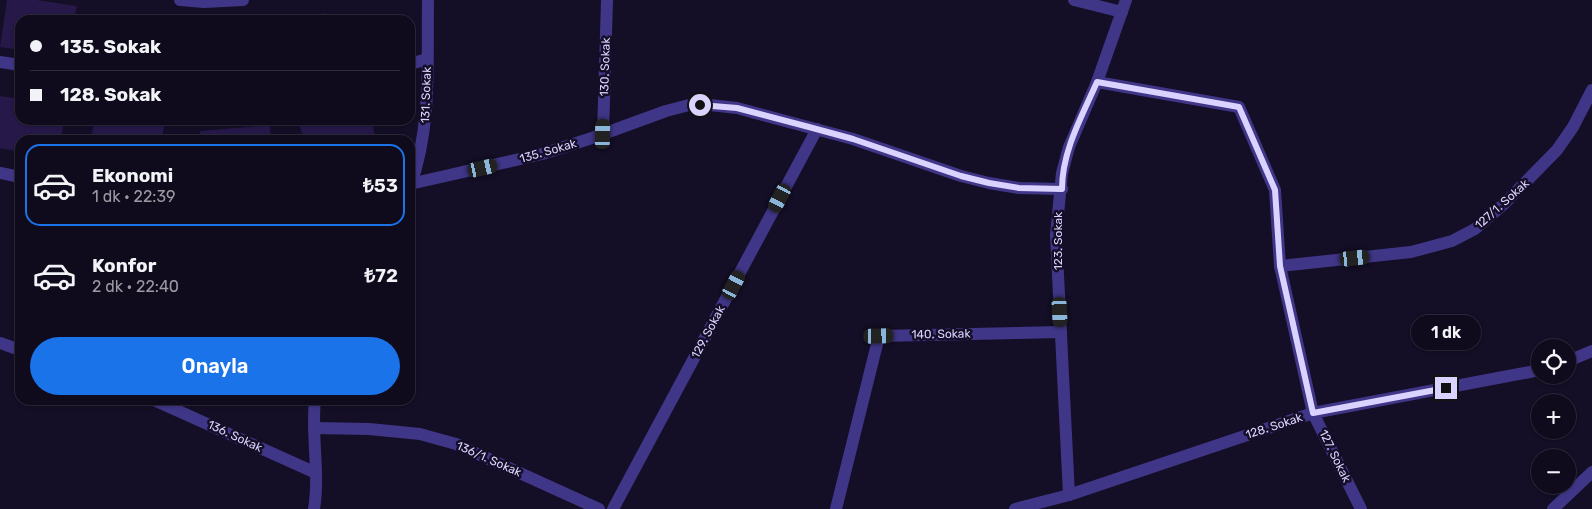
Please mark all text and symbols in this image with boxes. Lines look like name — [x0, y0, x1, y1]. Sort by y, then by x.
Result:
text: 135. Sokak — [60, 35, 161, 58]
street label: 130. Sokak — [597, 36, 613, 97]
street label: 131. Sokak — [418, 66, 434, 123]
text: 128. Sokak — [60, 83, 161, 106]
route start — [689, 94, 711, 116]
car — [595, 119, 610, 149]
street label: 135. Sokak — [518, 136, 579, 166]
car — [466, 157, 499, 179]
icon: car — [32, 163, 77, 208]
text: Ekonomi — [92, 164, 173, 187]
text: ₺53 — [363, 174, 398, 197]
street label: 127/1. Sokak — [1472, 176, 1532, 232]
car — [766, 181, 793, 215]
text: 1 dk · 22:39 — [92, 187, 176, 206]
street label: 123. Sokak — [1051, 211, 1065, 270]
car — [1339, 249, 1370, 267]
icon: car — [32, 253, 77, 298]
text: Konfor — [92, 254, 156, 277]
text: ₺72 — [364, 264, 398, 287]
car — [720, 268, 747, 302]
text: 2 dk · 22:40 — [92, 277, 179, 296]
car — [1051, 297, 1068, 327]
street label: 129. Sokak — [688, 303, 728, 361]
callout: 1 dk — [1411, 316, 1481, 350]
text: 1 dk — [1431, 323, 1461, 342]
street label: 140. Sokak — [911, 326, 972, 342]
car — [863, 328, 894, 344]
button: Onayla — [30, 337, 400, 395]
map controls — [1531, 339, 1576, 494]
button: locate — [1531, 339, 1576, 384]
route end — [1435, 377, 1457, 399]
button: + — [1531, 394, 1576, 439]
street label: 128. Sokak — [1244, 410, 1305, 442]
street label: 136. Sokak — [205, 417, 265, 455]
street label: 127. Sokak — [1316, 427, 1354, 485]
street label: 136/1. Sokak — [454, 438, 524, 480]
button: − — [1531, 449, 1576, 494]

